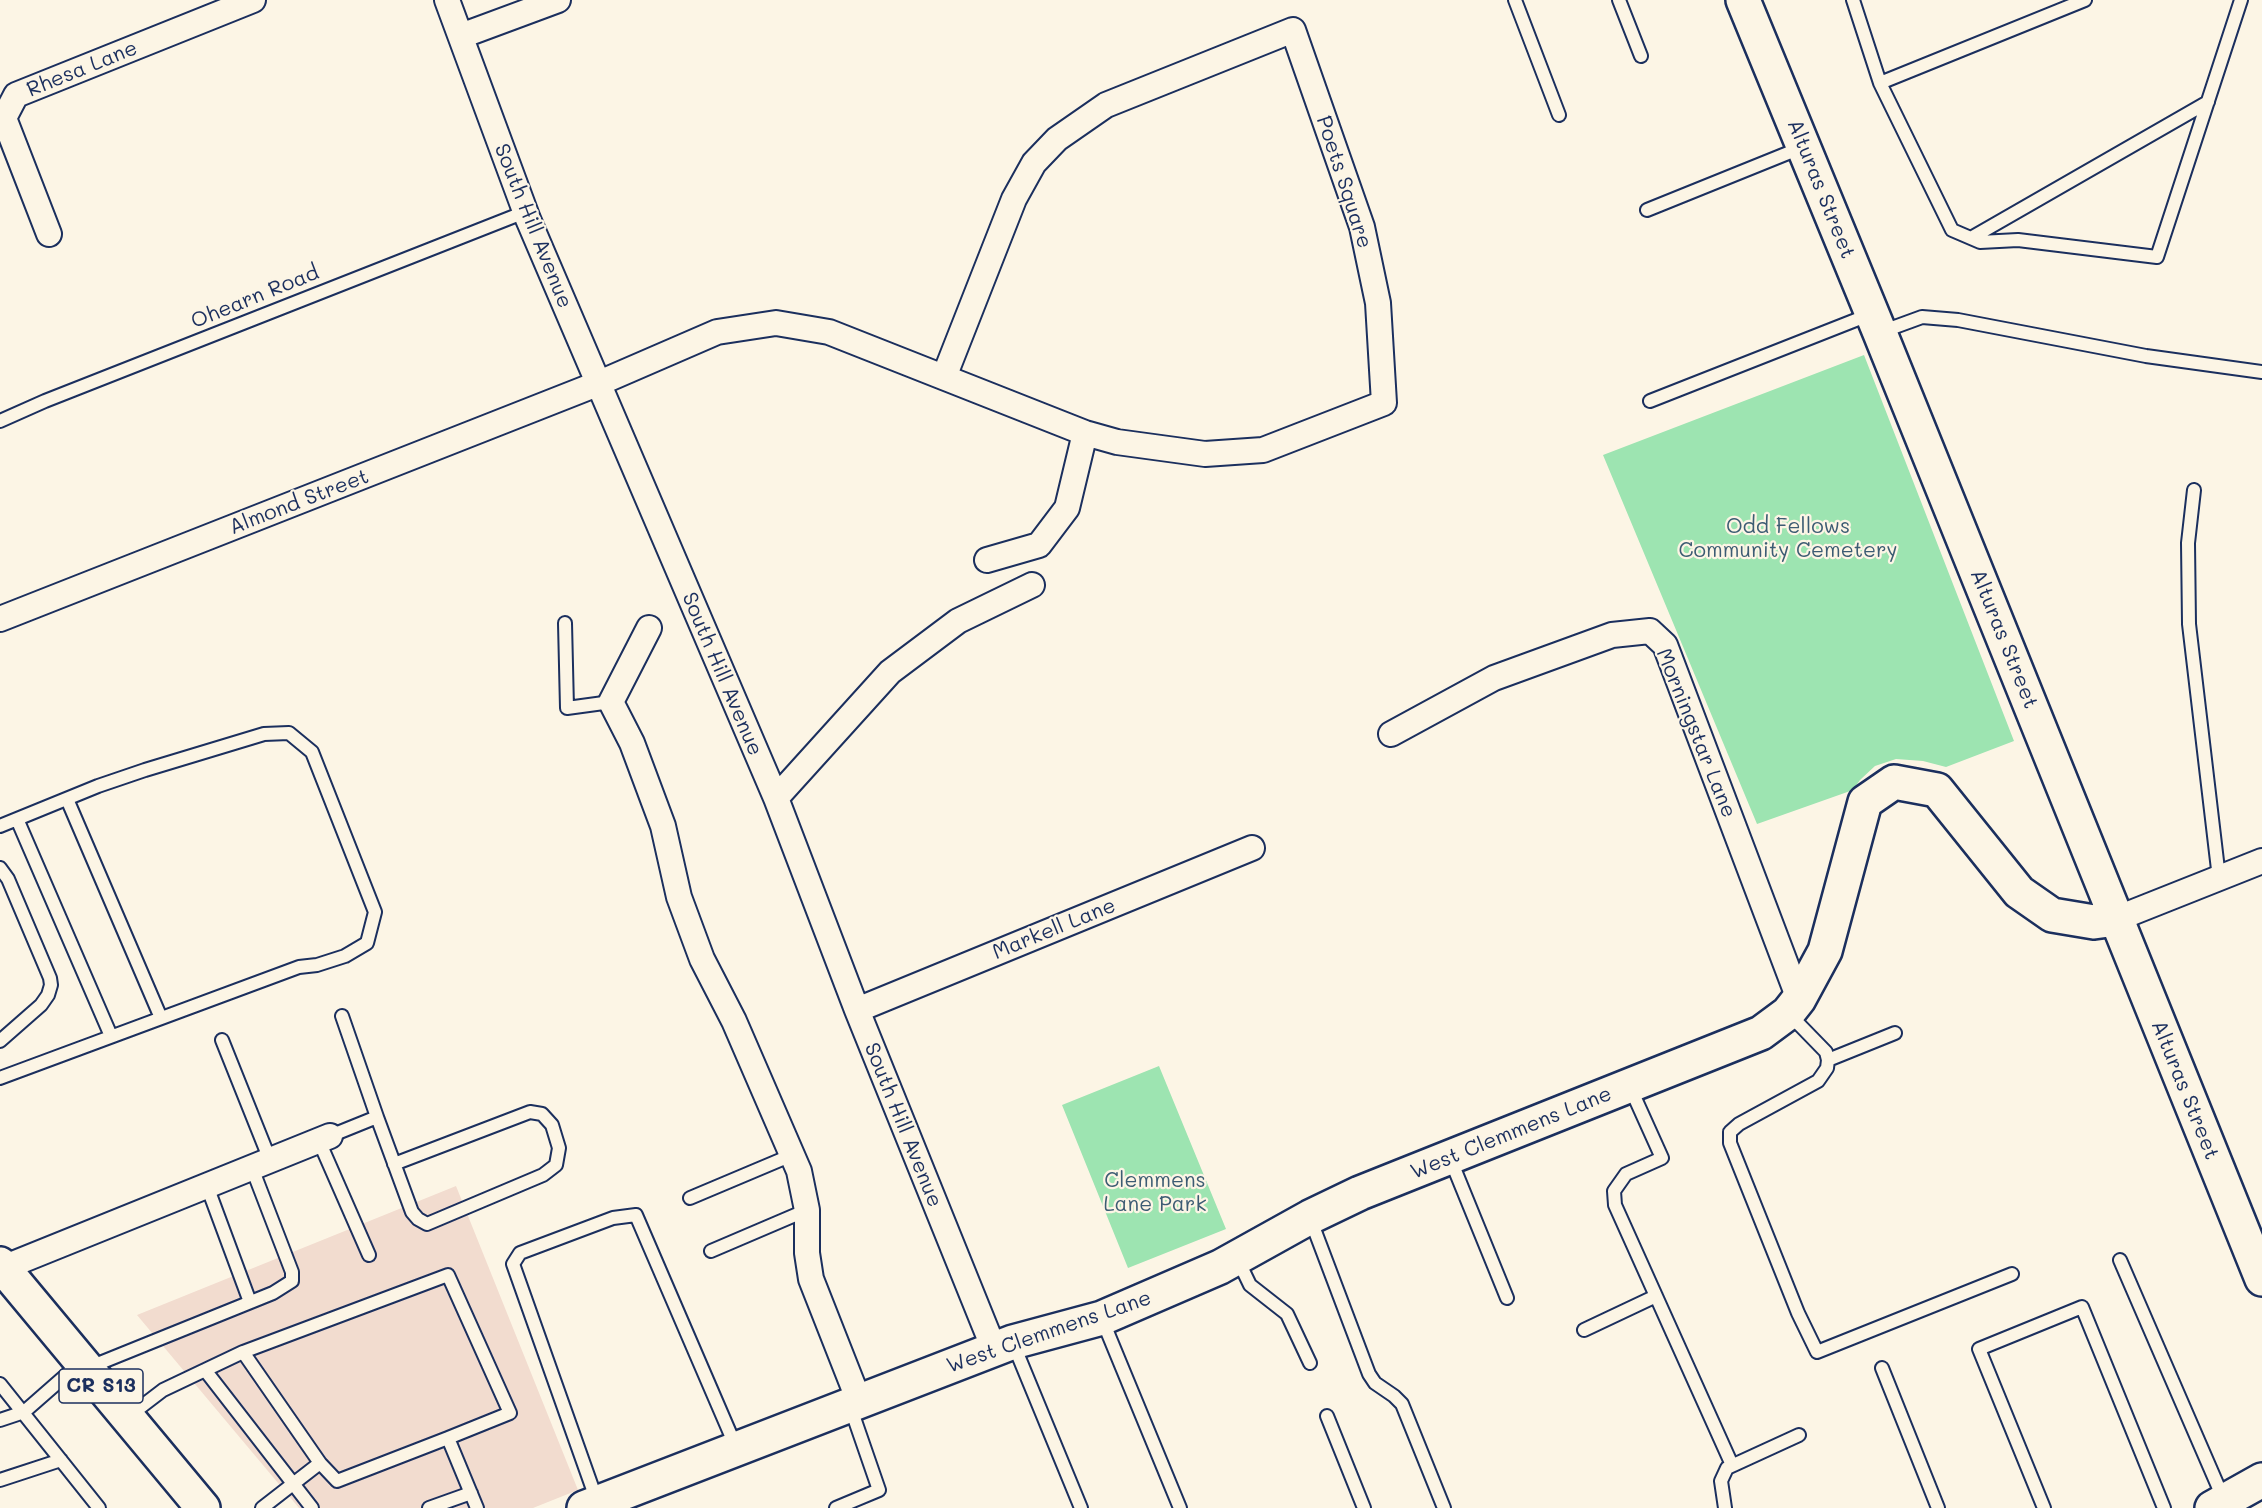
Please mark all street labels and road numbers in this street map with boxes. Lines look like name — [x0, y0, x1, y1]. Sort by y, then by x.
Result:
street label: Rhesa Lane — [23, 35, 141, 103]
street label: Poets Square — [1311, 113, 1377, 251]
street label: Alturas Street — [1782, 116, 1860, 262]
street label: South Hill Avenue — [489, 140, 577, 312]
street label: Ohearn Road — [187, 260, 323, 334]
street label: Almond Street — [226, 464, 372, 540]
street label: Alturas Street — [1965, 566, 2043, 712]
street label: South Hill Avenue — [676, 589, 768, 759]
street label: Morningstar Lane — [1651, 645, 1741, 821]
street label: Markell Lane — [989, 893, 1119, 965]
street label: Alturas Street — [2146, 1017, 2224, 1163]
street label: South Hill Avenue — [859, 1039, 947, 1211]
street label: West Clemmens Lane — [1407, 1081, 1615, 1185]
street label: West Clemmens Lane — [943, 1285, 1155, 1379]
road number: CR S13 — [59, 1369, 143, 1403]

